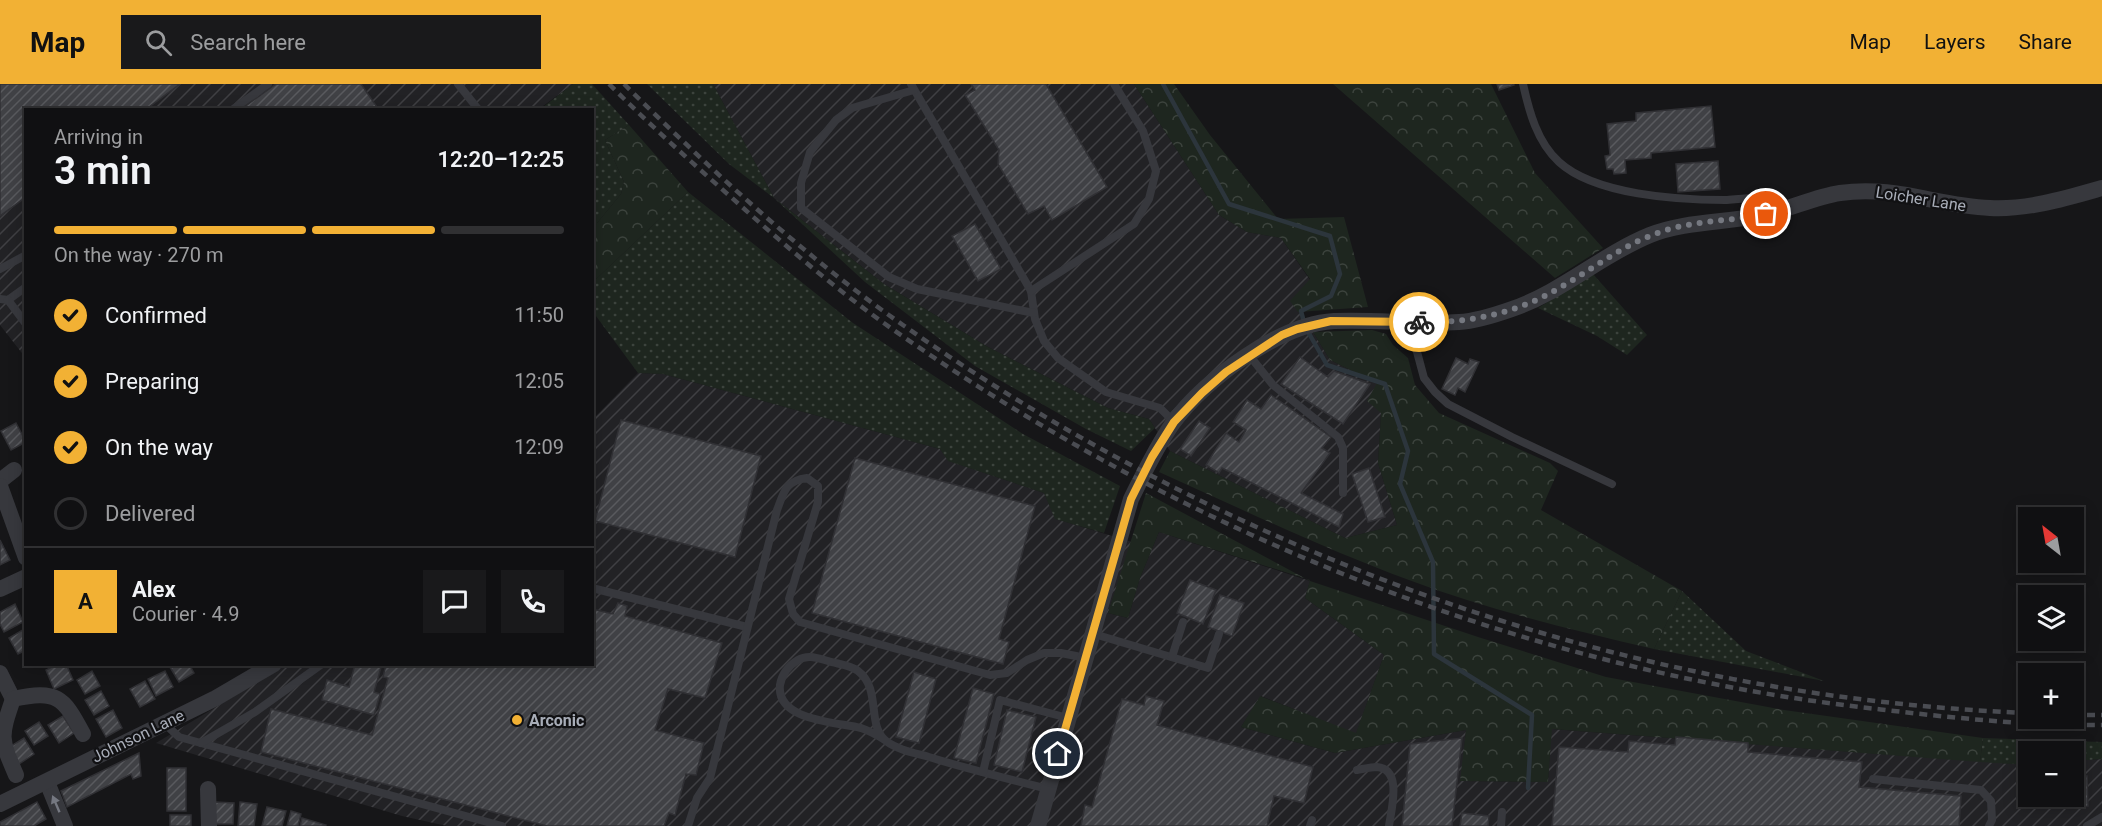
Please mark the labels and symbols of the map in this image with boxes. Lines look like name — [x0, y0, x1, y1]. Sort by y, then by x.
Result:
street label: Loicher Lane — [1874, 182, 1968, 216]
pin — [1740, 188, 1791, 239]
courier — [1389, 292, 1449, 352]
north arrow — [2018, 507, 2084, 573]
street label: Johnson Lane — [89, 705, 187, 767]
place label: Arconic — [529, 711, 584, 730]
marker: Arconic — [510, 713, 524, 727]
pin — [1032, 728, 1083, 779]
one-way arrow — [51, 794, 61, 812]

